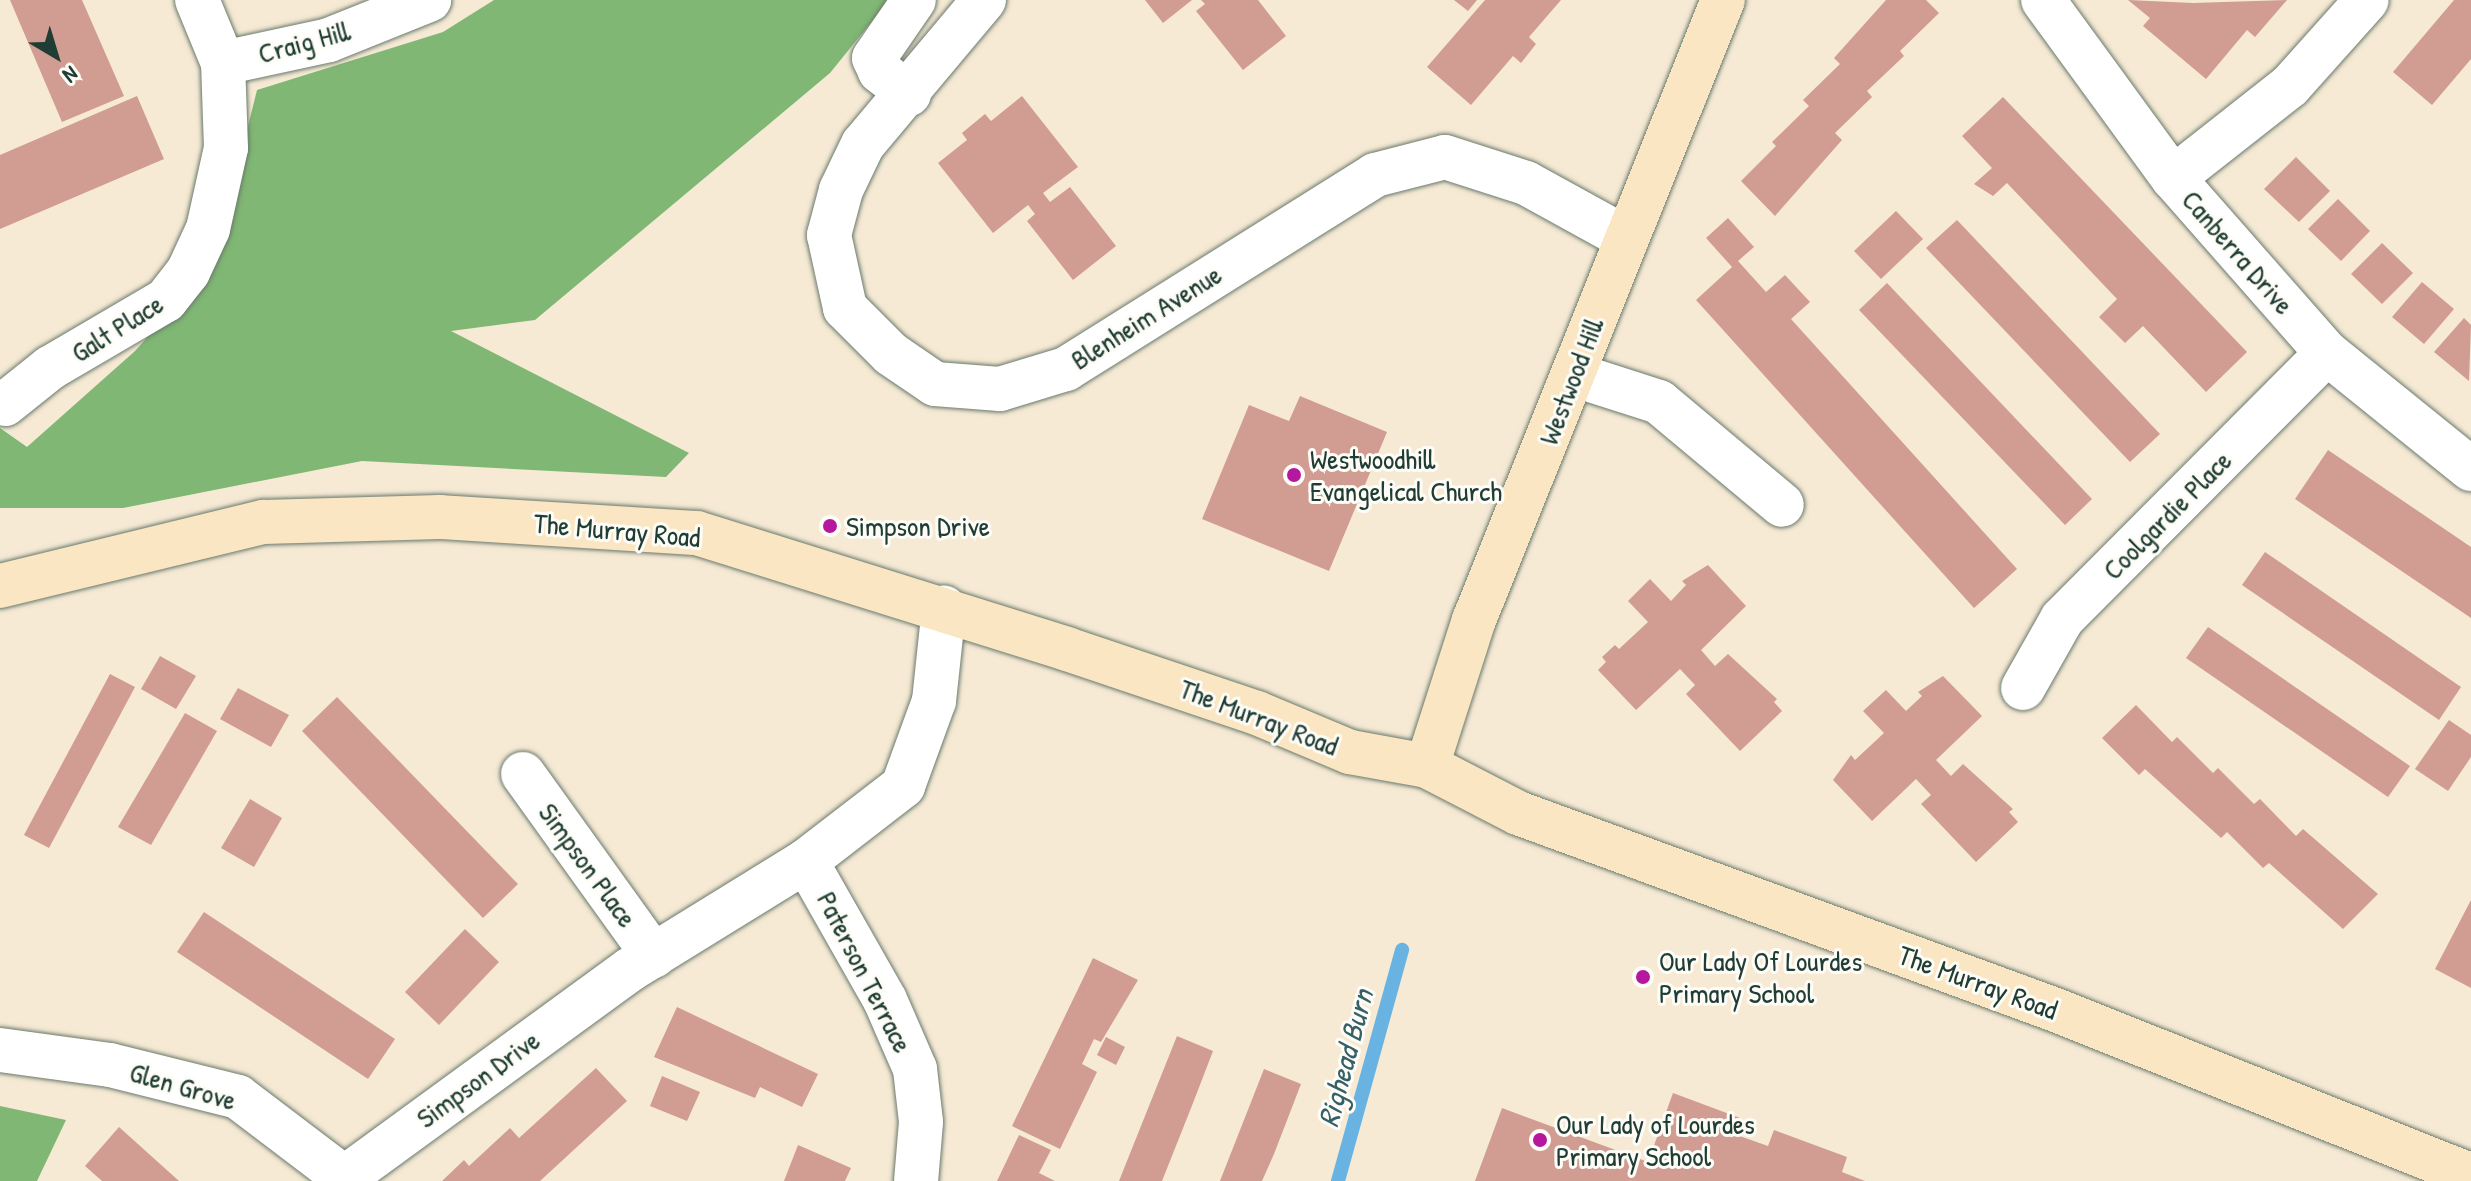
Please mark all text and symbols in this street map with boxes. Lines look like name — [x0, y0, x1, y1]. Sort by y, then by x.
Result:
street label: Craig Hill — [254, 14, 354, 70]
north arrow — [16, 16, 96, 96]
text: N — [57, 59, 85, 90]
street label: Canberra Drive — [2175, 183, 2301, 321]
street label: Blenheim Avenue — [1065, 257, 1227, 377]
street label: Galt Place — [65, 287, 169, 369]
street label: Westwood Hill — [1531, 313, 1611, 449]
place label: Westwoodhill Evangelical Church — [1310, 442, 1502, 508]
street label: Coolgardie Place — [2096, 444, 2238, 586]
marker: Westwoodhill Evangelical Church — [1285, 466, 1303, 484]
street label: The Murray Road — [532, 506, 702, 554]
place label: Simpson Drive — [846, 509, 990, 543]
marker: Simpson Drive — [821, 517, 839, 535]
street label: The Murray Road — [1175, 671, 1343, 763]
street label: Simpson Place — [532, 796, 644, 934]
street label: Paterson Terrace — [810, 886, 920, 1058]
street label: The Murray Road — [1894, 938, 2062, 1026]
place label: Our Lady Of Lourdes Primary School — [1659, 944, 1862, 1010]
marker: Our Lady Of Lourdes Primary School — [1634, 968, 1652, 986]
water label: Righead Burn — [1309, 985, 1381, 1131]
street label: Simpson Drive — [410, 1023, 546, 1135]
street label: Glen Grove — [126, 1055, 240, 1117]
place label: Our Lady of Lourdes Primary School — [1556, 1107, 1755, 1173]
marker: Our Lady of Lourdes Primary School — [1531, 1131, 1549, 1149]

